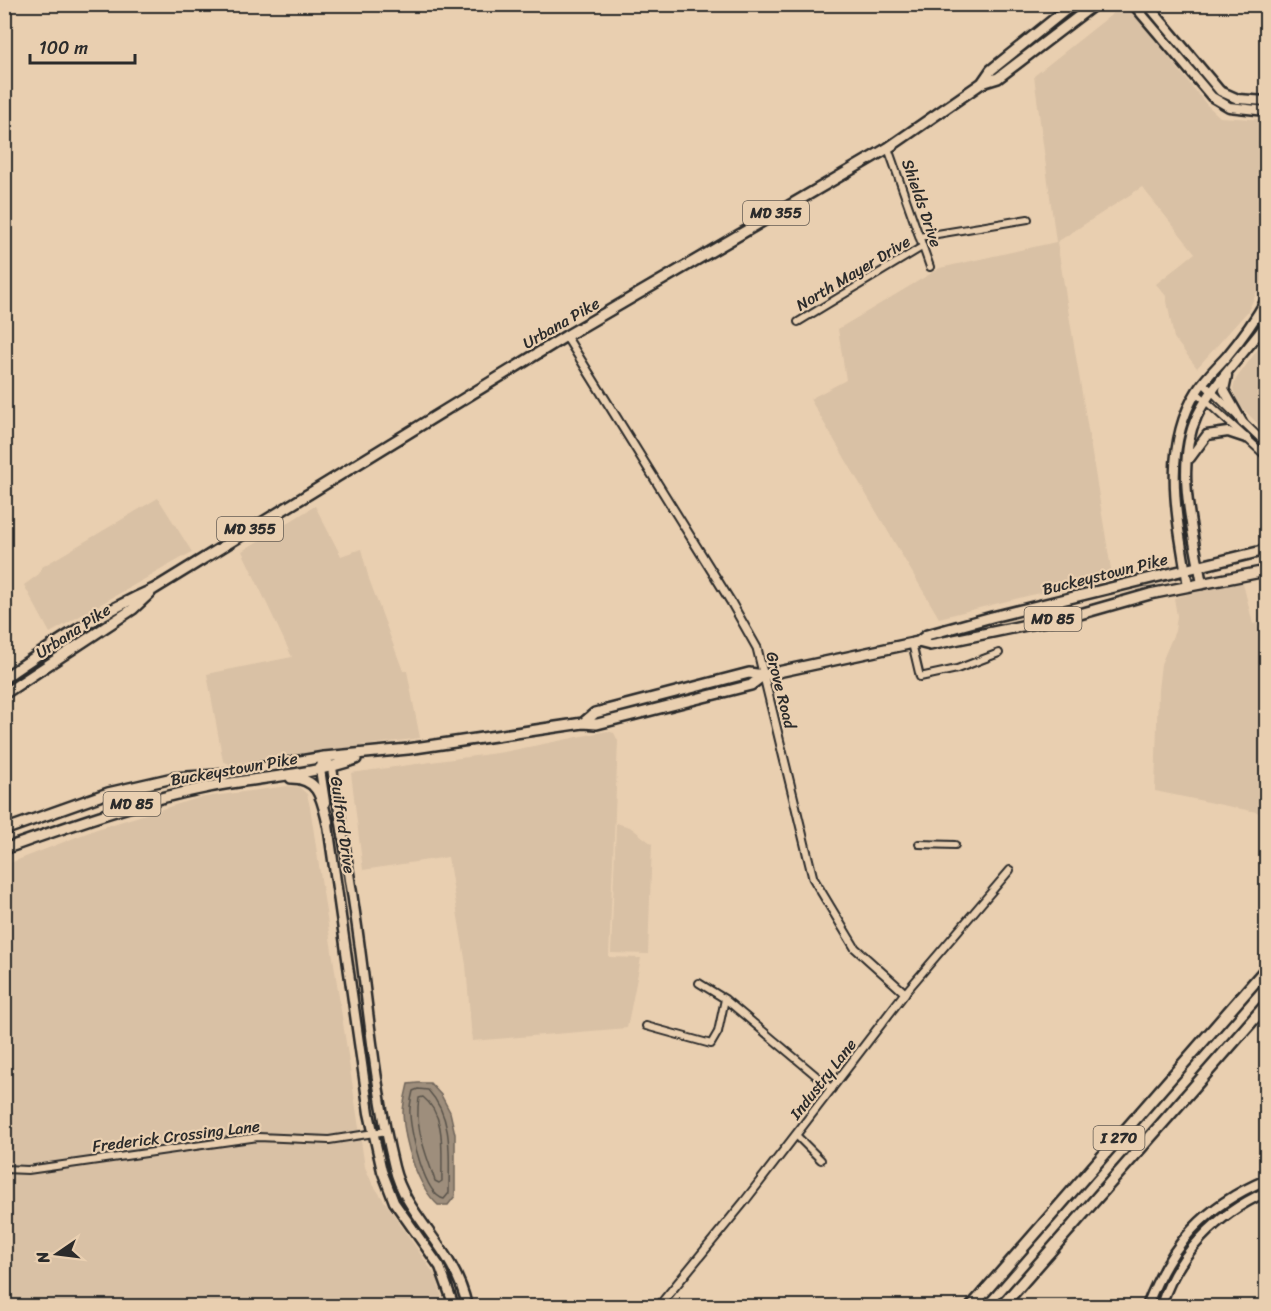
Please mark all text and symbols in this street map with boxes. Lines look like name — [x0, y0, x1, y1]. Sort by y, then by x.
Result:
scale bar — [30, 27, 135, 65]
text: 100 m — [39, 32, 88, 64]
street label: Shields Drive — [893, 155, 951, 251]
road number: MD 355 — [743, 201, 809, 225]
street label: North Mayer Drive — [790, 227, 916, 319]
street label: Urbana Pike — [517, 289, 605, 357]
road number: MD 355 — [217, 517, 283, 541]
street label: Buckeystown Pike — [1039, 544, 1171, 604]
street label: Urbana Pike — [29, 596, 117, 666]
road number: MD 85 — [1024, 607, 1082, 631]
street label: Grove Road — [757, 648, 805, 733]
street label: Buckeystown Pike — [168, 744, 300, 794]
street label: Guilford Drive — [322, 775, 364, 875]
road number: MD 85 — [104, 792, 160, 816]
street label: Industry Lane — [781, 1032, 864, 1127]
street label: Frederick Crossing Lane — [90, 1111, 262, 1161]
road number: I 270 — [1094, 1126, 1144, 1150]
north arrow — [27, 1224, 87, 1284]
text: N — [27, 1248, 59, 1267]

